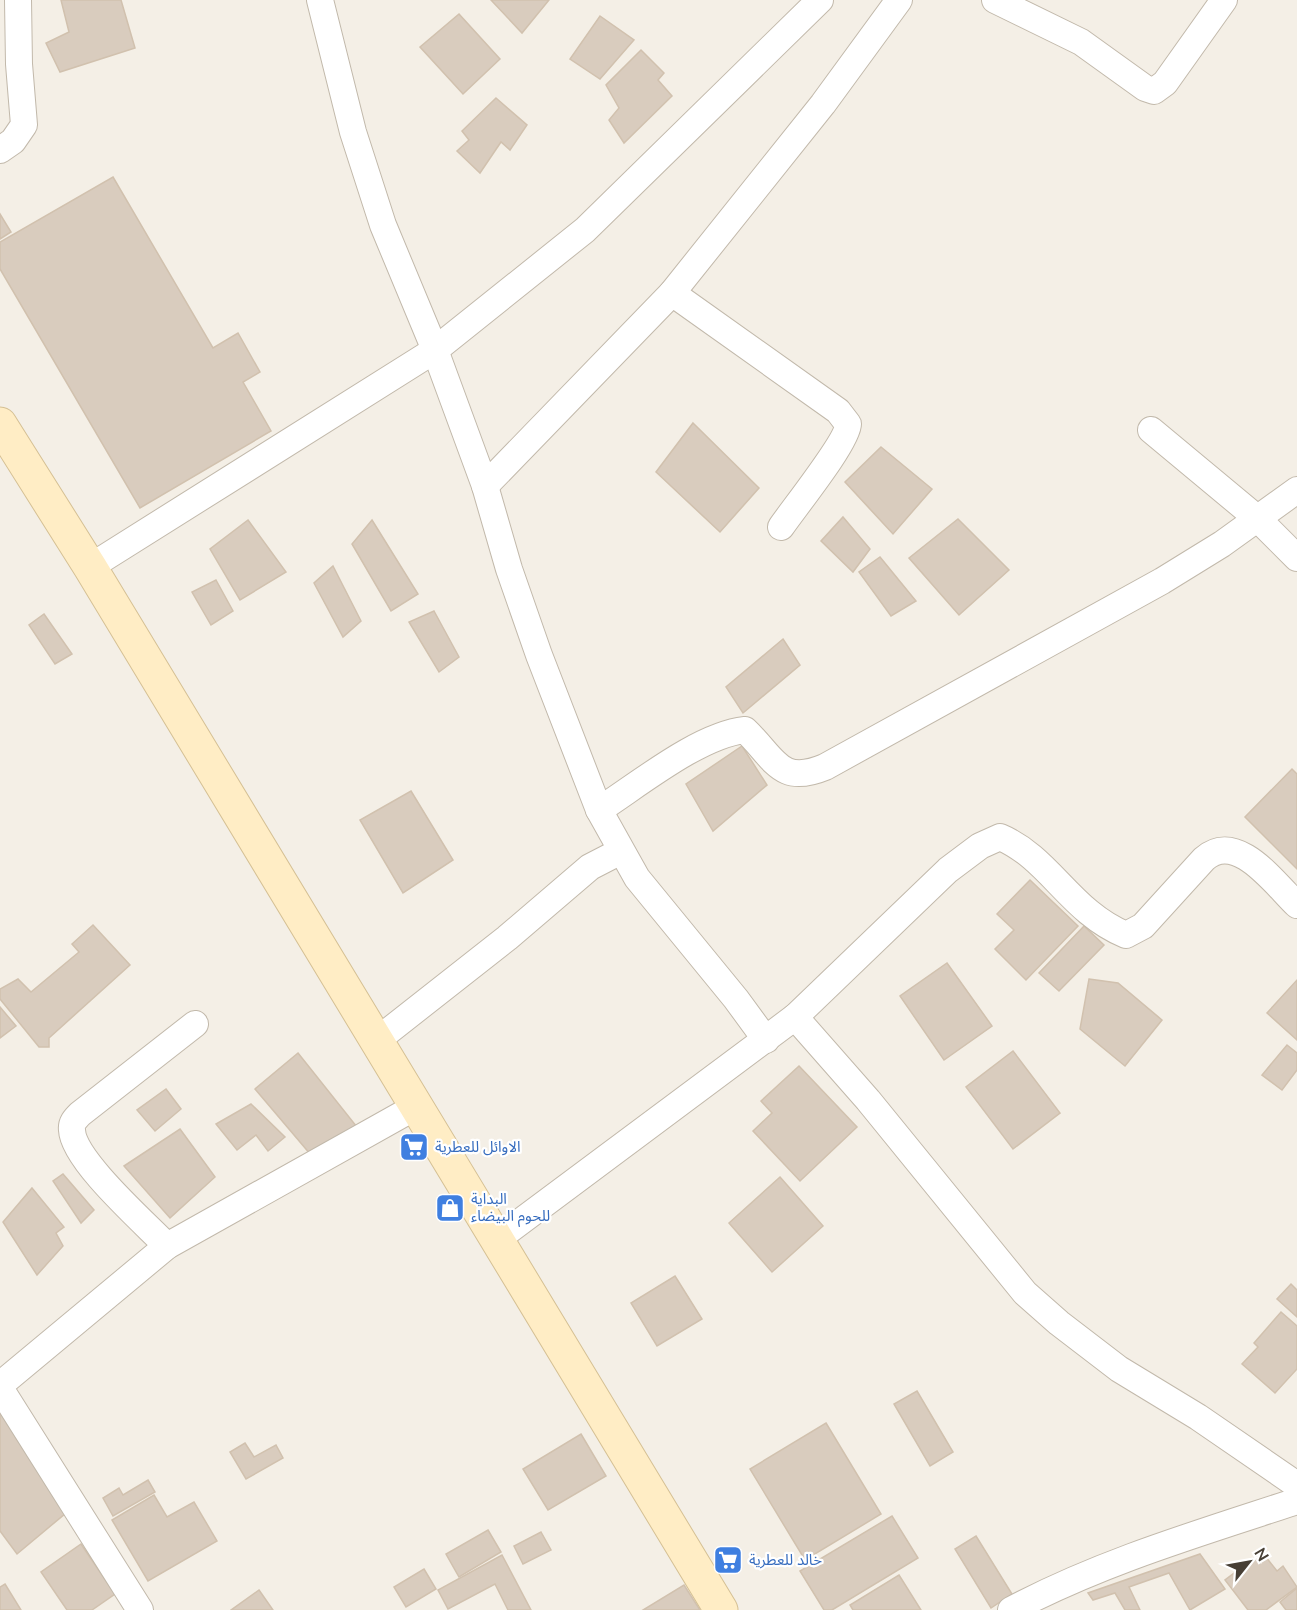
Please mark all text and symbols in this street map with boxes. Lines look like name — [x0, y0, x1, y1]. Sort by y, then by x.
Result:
supermarket icon: الاوائل للعطرية — [398, 1131, 430, 1163]
place label: الاوائل للعطرية — [435, 1137, 521, 1157]
place label: البداية للحوم البيضاء — [471, 1189, 550, 1227]
shop icon: البداية للحوم البيضاء — [434, 1192, 466, 1224]
north arrow — [1219, 1532, 1279, 1592]
supermarket icon: خالد للعطرية — [712, 1544, 744, 1576]
text: N — [1248, 1544, 1274, 1566]
place label: خالد للعطرية — [749, 1550, 822, 1570]

